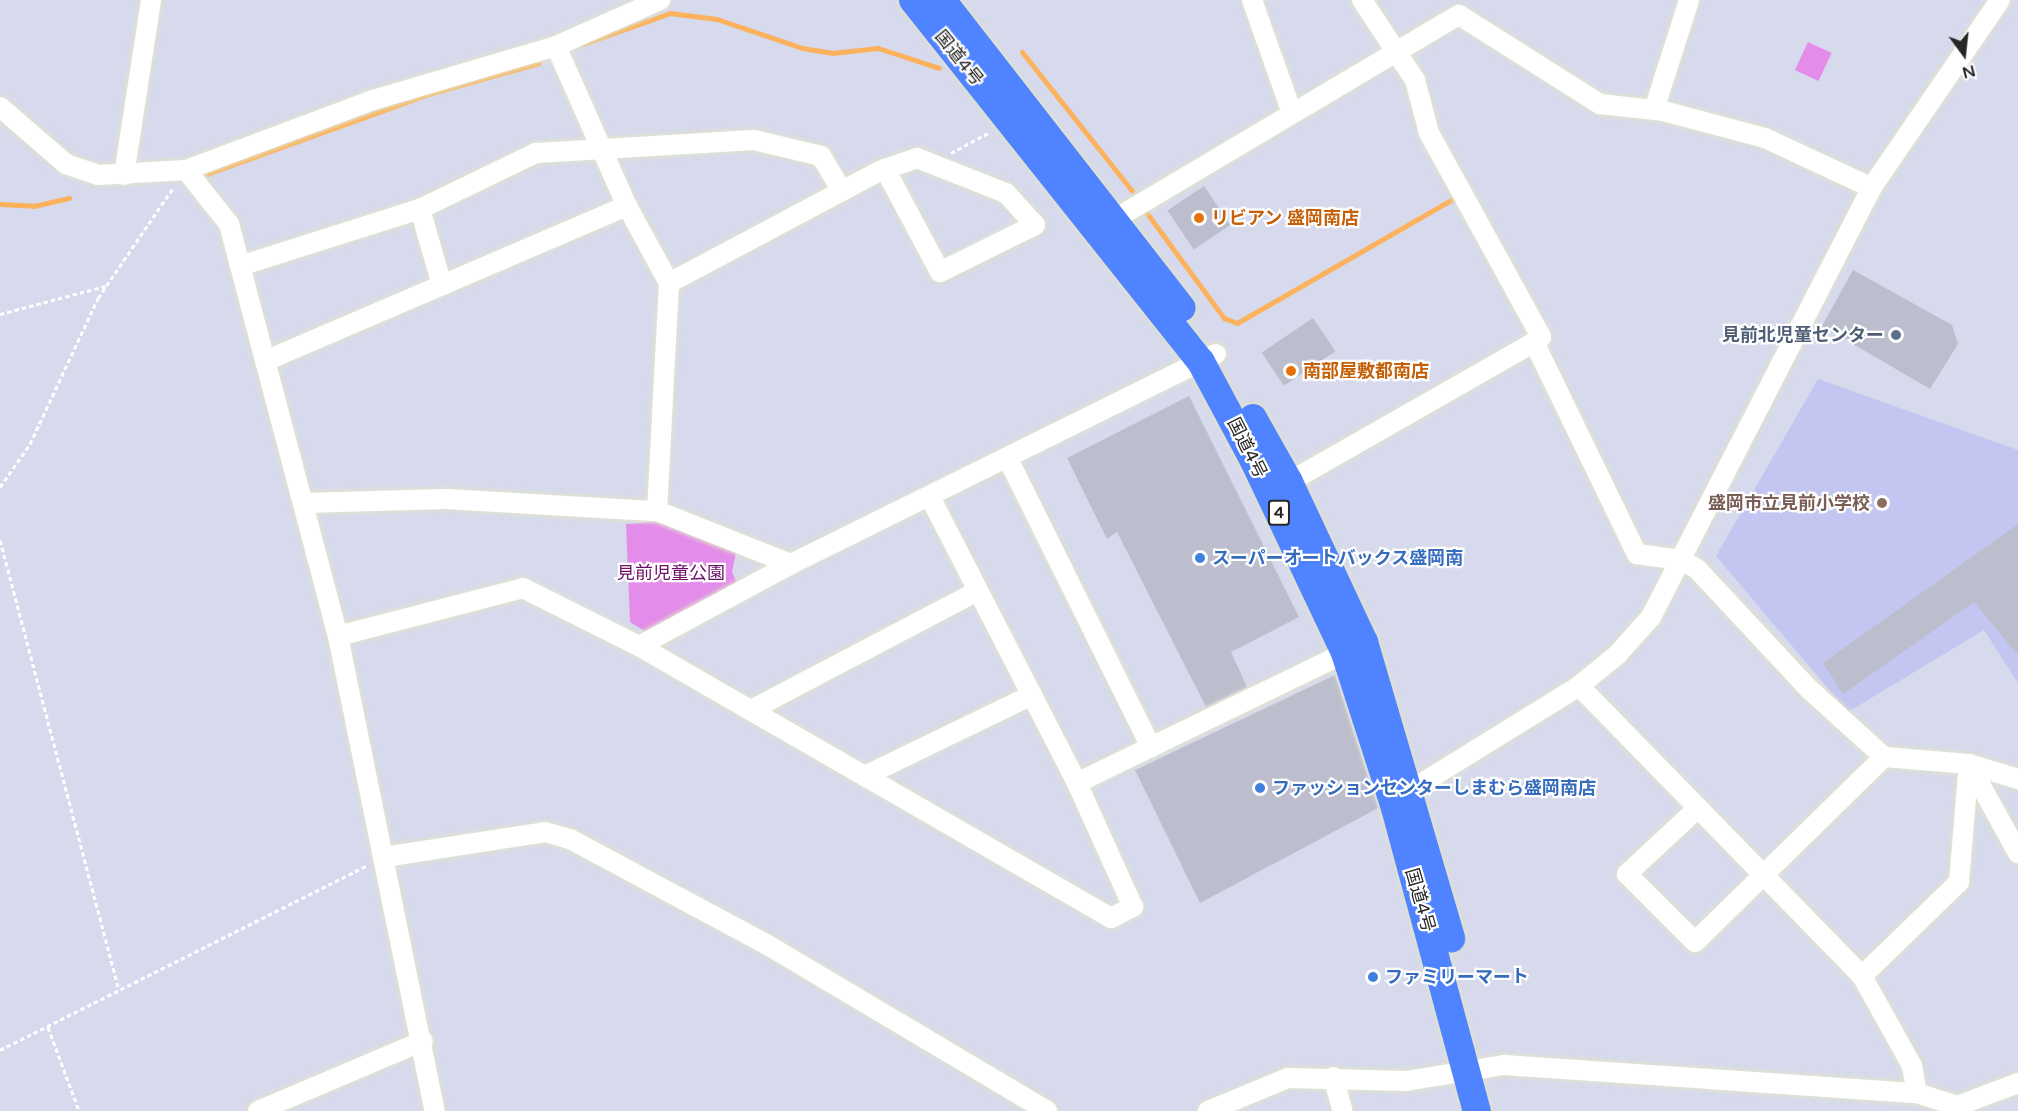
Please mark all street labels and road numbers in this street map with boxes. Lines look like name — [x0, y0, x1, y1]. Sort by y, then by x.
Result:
street label: 国道4号 — [930, 26, 988, 90]
street label: 国道4号 — [1223, 414, 1271, 482]
road number: 4 — [1267, 500, 1291, 526]
street label: 国道4号 — [1401, 866, 1439, 934]

